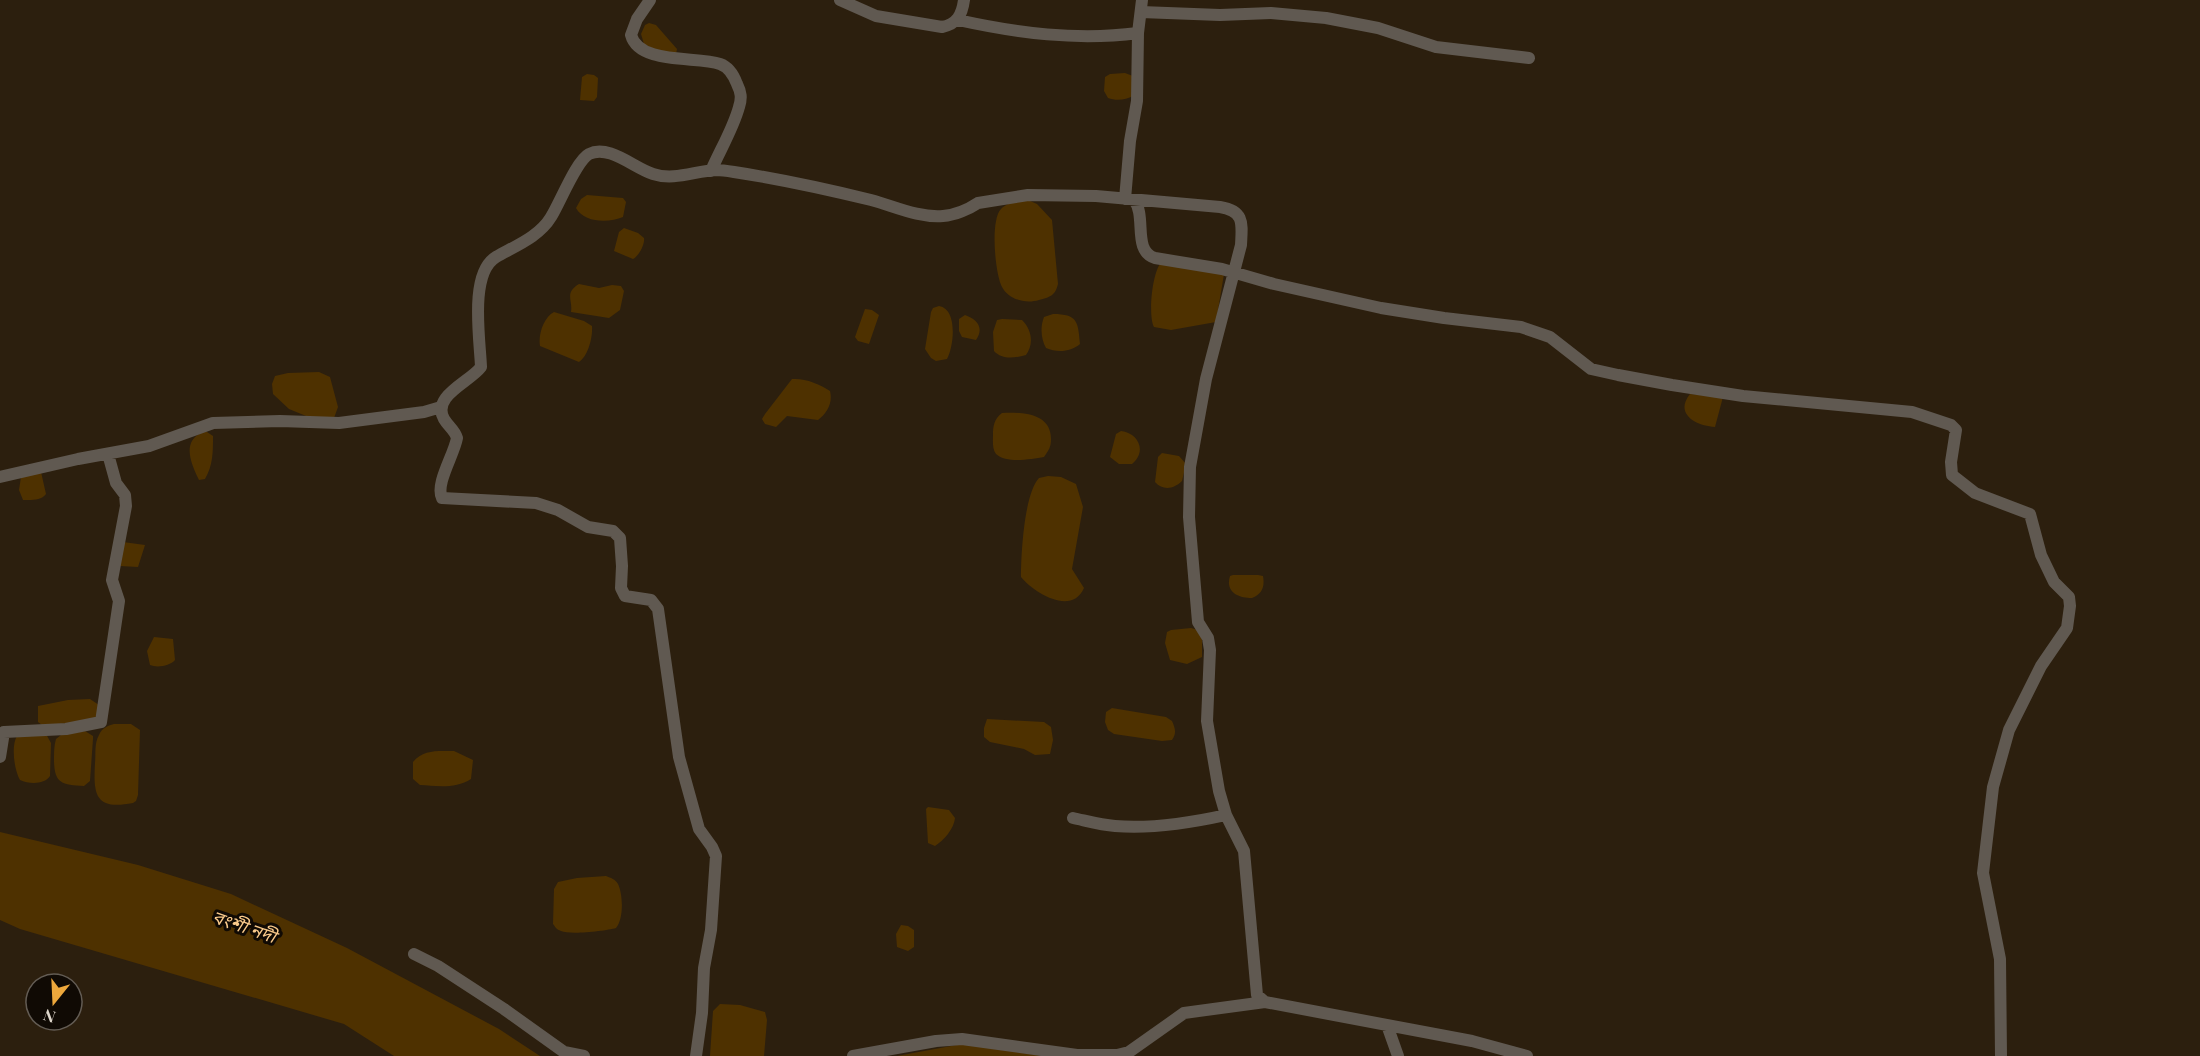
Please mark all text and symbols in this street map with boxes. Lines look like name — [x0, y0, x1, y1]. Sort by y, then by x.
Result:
water label: বংশী নদী — [209, 904, 282, 949]
north arrow — [24, 972, 84, 1032]
text: N — [40, 1005, 58, 1029]

